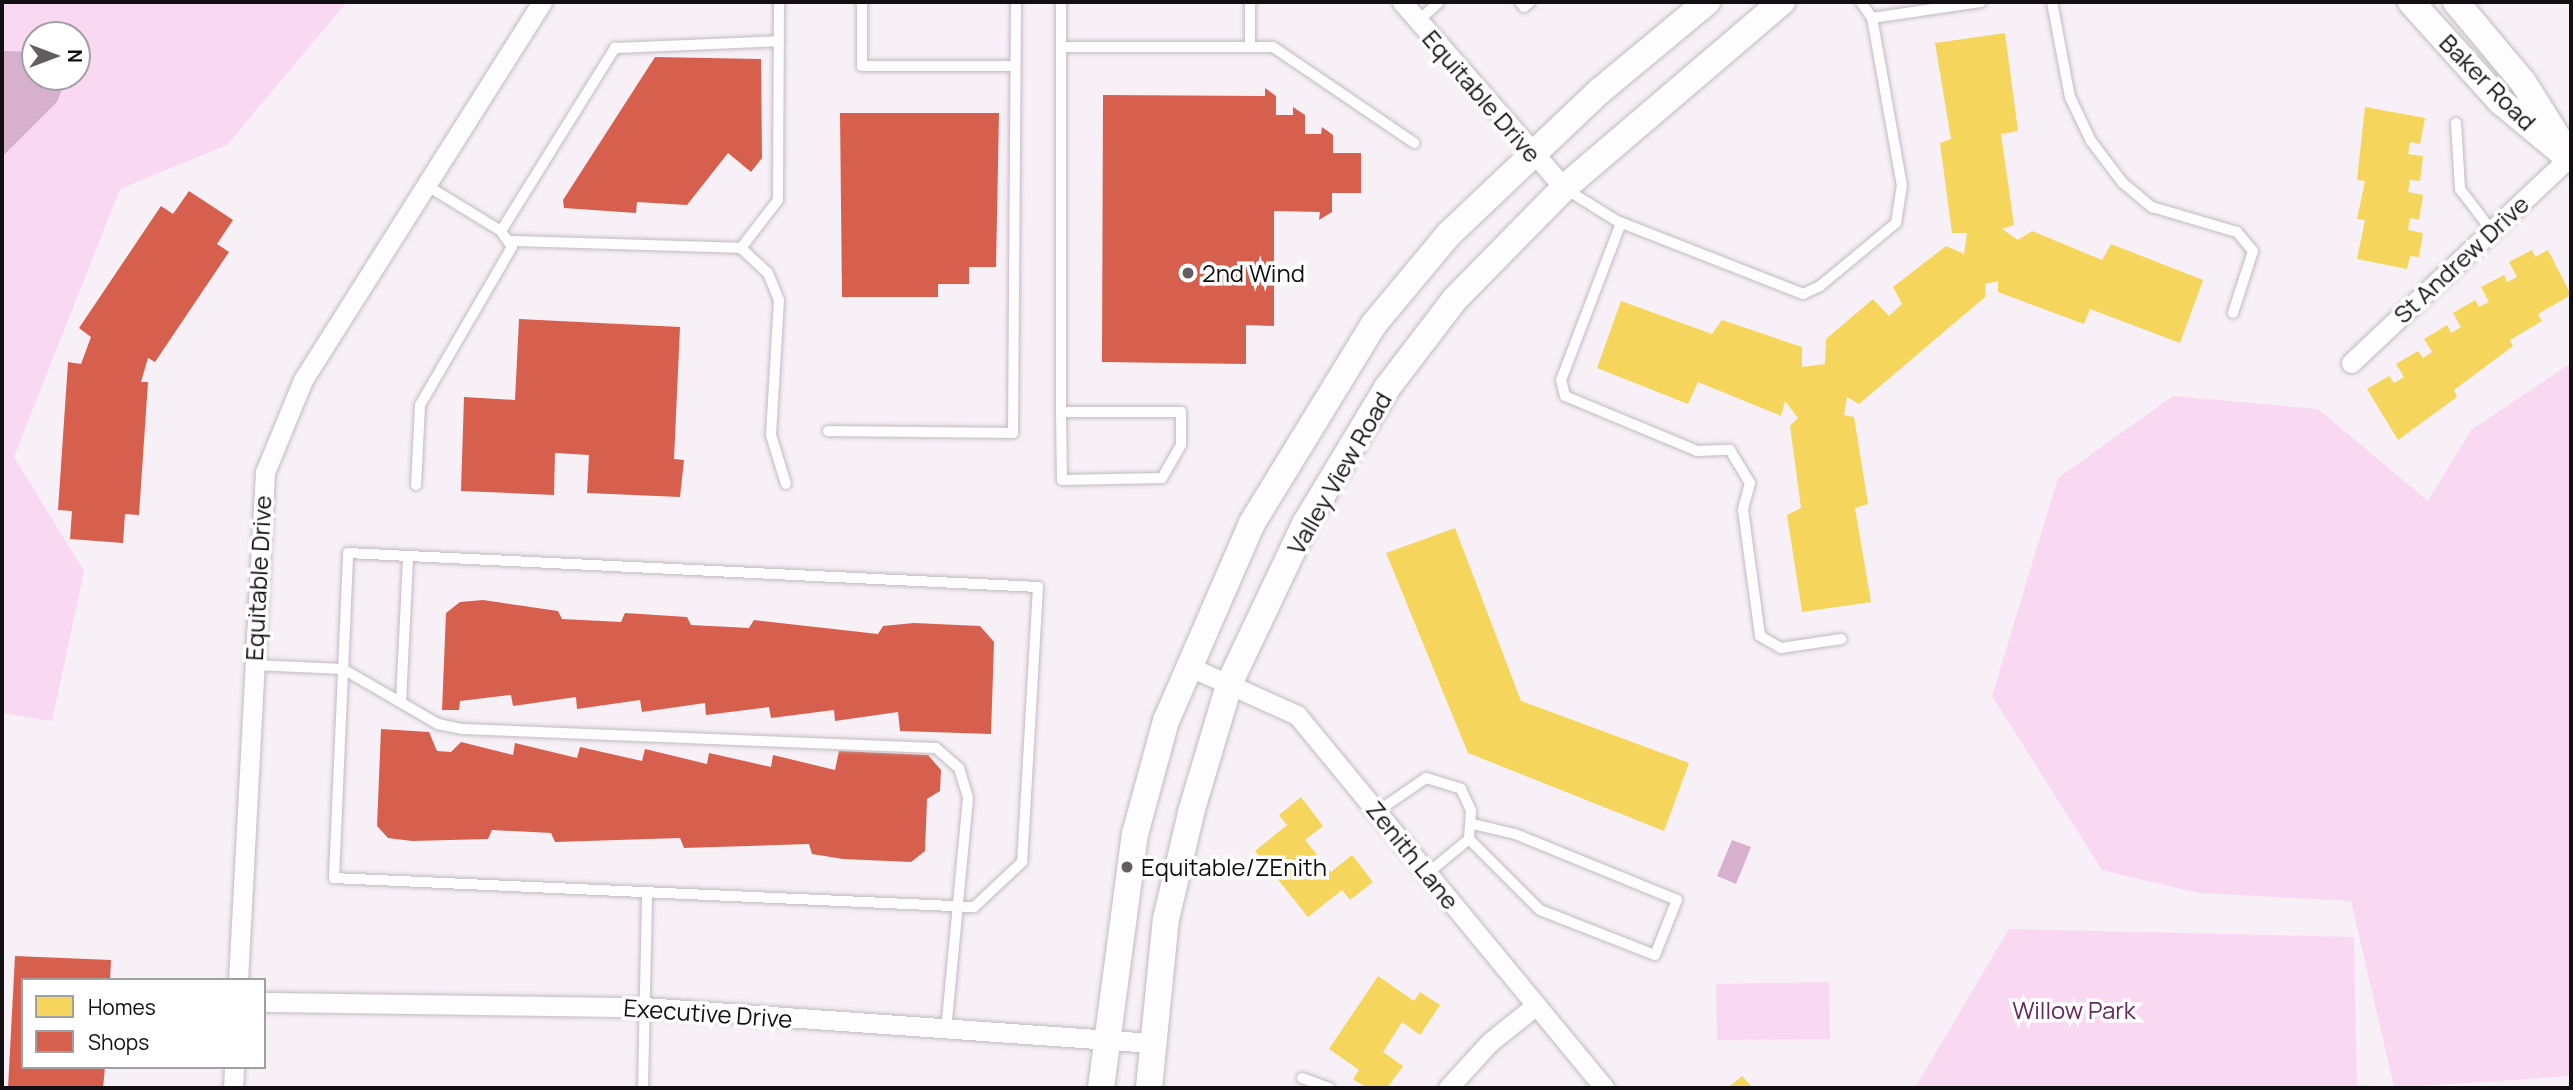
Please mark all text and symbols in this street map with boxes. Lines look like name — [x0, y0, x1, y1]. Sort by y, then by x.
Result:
north arrow — [21, 21, 91, 91]
street label: Equitable Drive — [1417, 24, 1547, 168]
street label: Baker Road — [2434, 28, 2542, 136]
text: N — [62, 49, 88, 63]
street label: St Andrew Drive — [2388, 189, 2534, 329]
place label: 2nd Wind — [1202, 259, 1305, 287]
marker: 2nd Wind — [1180, 265, 1196, 281]
street label: Valley View Road — [1281, 387, 1397, 559]
street label: Equitable Drive — [239, 495, 277, 661]
street label: Zenith Lane — [1361, 795, 1465, 915]
place label: Equitable/ZEnith — [1141, 853, 1327, 881]
marker: Equitable/ZEnith — [1119, 859, 1135, 875]
legend — [21, 978, 266, 1069]
text: Homes — [88, 993, 156, 1021]
street label: Executive Drive — [623, 993, 793, 1033]
park label: Willow Park — [2012, 996, 2136, 1024]
text: Shops — [88, 1028, 149, 1056]

